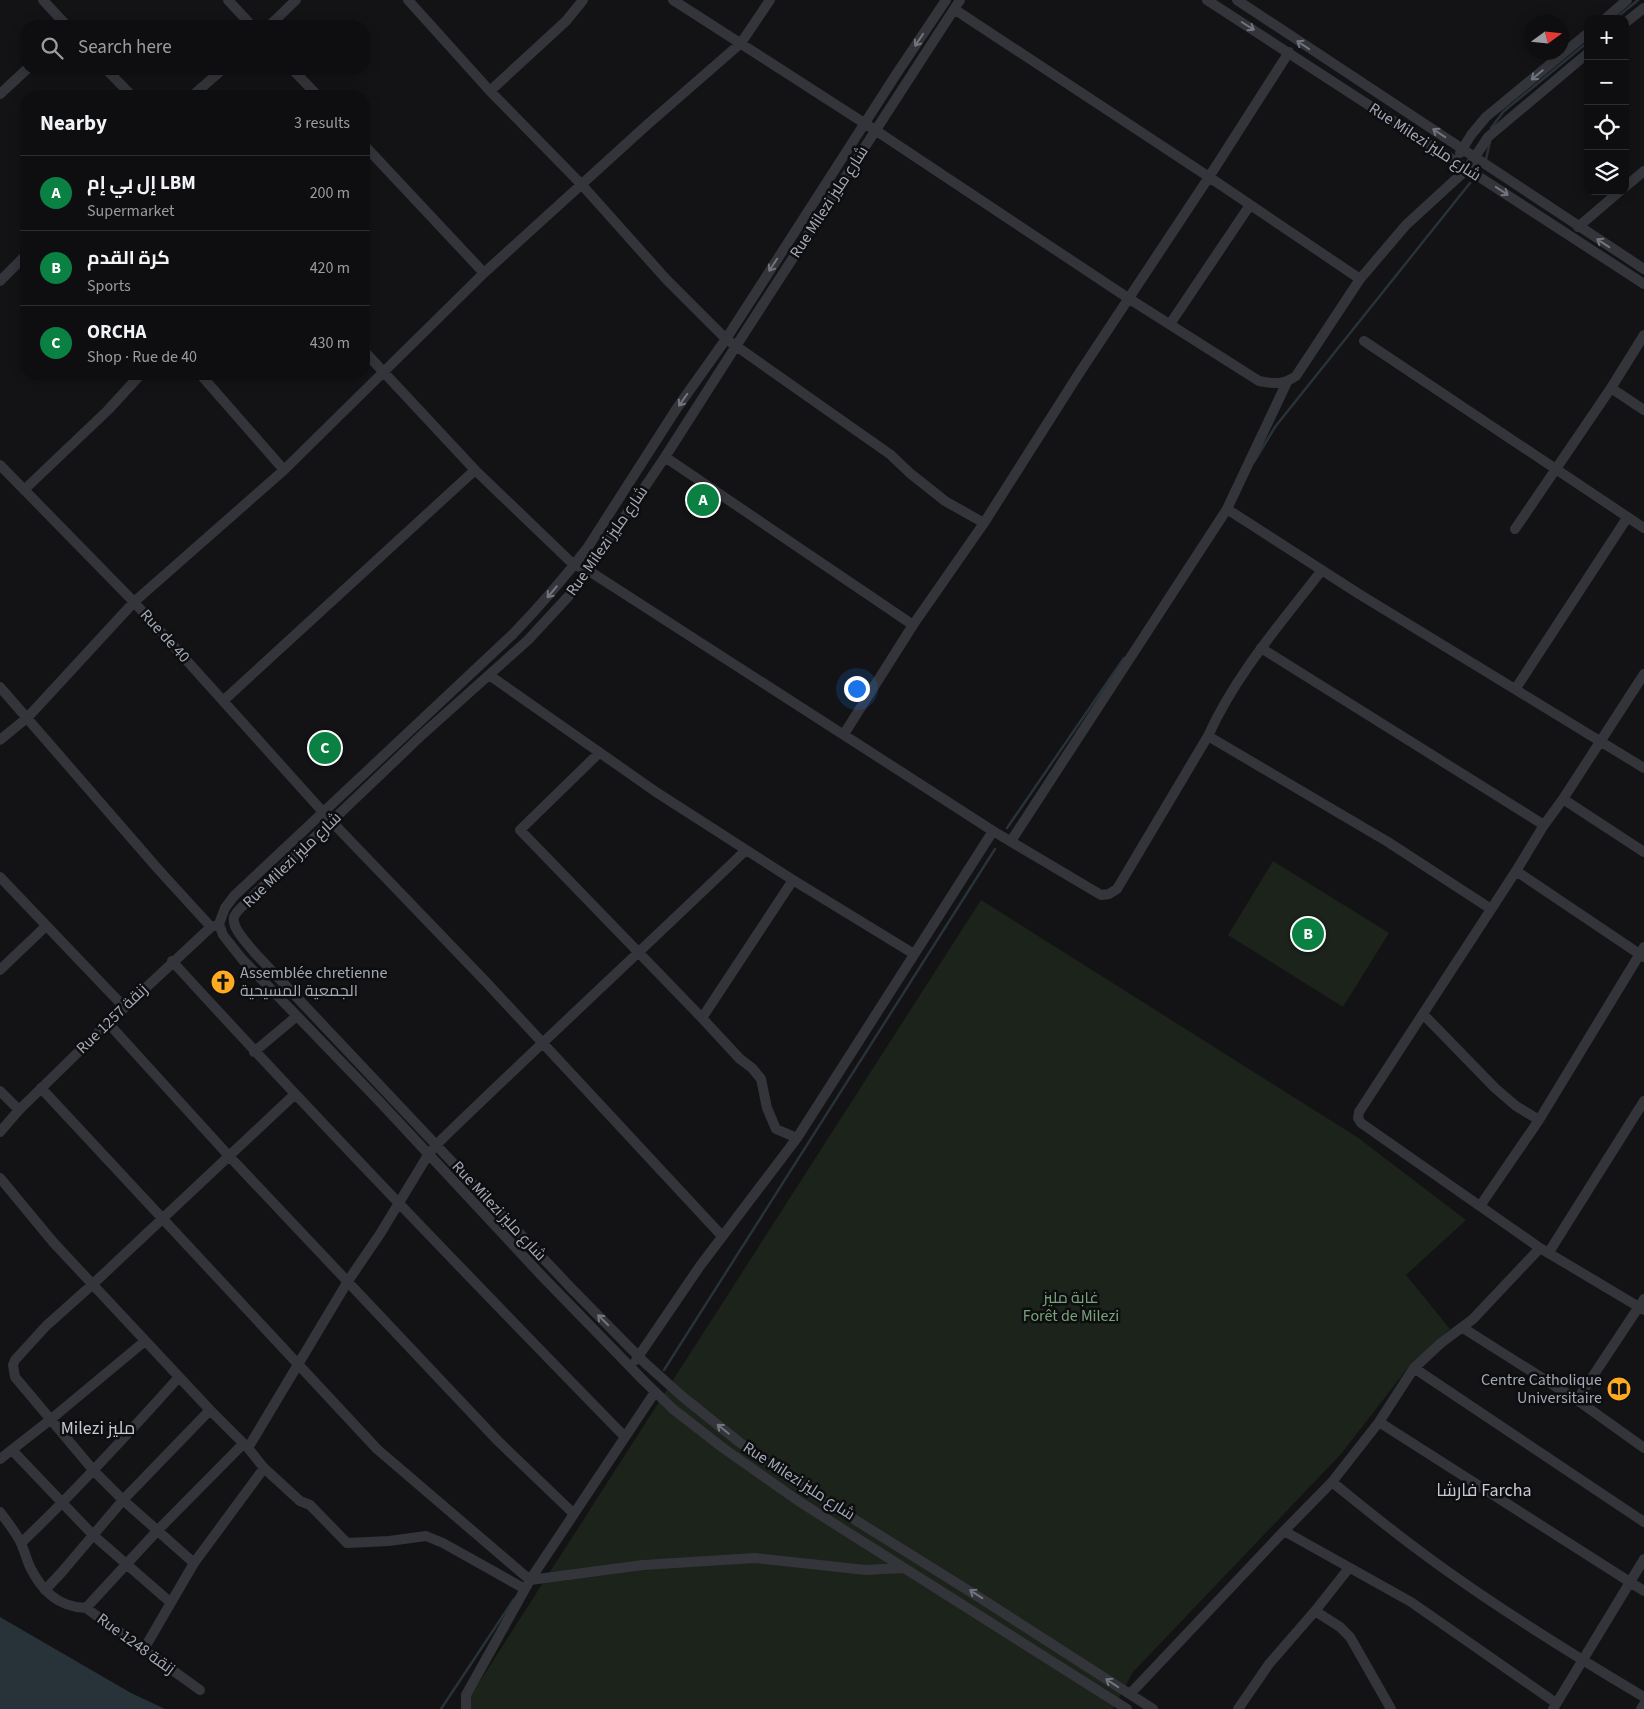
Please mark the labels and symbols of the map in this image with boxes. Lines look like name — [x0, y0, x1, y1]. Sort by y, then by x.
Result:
north arrow — [1524, 15, 1569, 60]
one-way arrow — [1241, 21, 1255, 32]
one-way arrow — [914, 33, 924, 47]
one-way arrow — [1296, 39, 1310, 49]
one-way arrow — [1530, 69, 1543, 80]
street label: Rue Milezi شارع مليز — [1365, 98, 1485, 186]
one-way arrow — [1432, 128, 1446, 138]
street label: Rue Milezi شارع مليز — [785, 142, 873, 262]
one-way arrow — [1494, 186, 1508, 196]
one-way arrow — [1596, 238, 1610, 248]
one-way arrow — [768, 258, 779, 272]
one-way arrow — [678, 393, 688, 407]
pin: A — [687, 481, 719, 519]
street label: Rue Milezi شارع مليز — [561, 482, 653, 600]
one-way arrow — [546, 585, 558, 598]
street label: Rue de 40 — [135, 605, 195, 667]
your location — [844, 676, 870, 702]
pin: C — [309, 729, 341, 767]
street label: Rue Milezi شارع مليز — [238, 807, 346, 913]
pin: B — [1292, 915, 1324, 953]
place label: Assemblée chretienne الجمعية المسيحية — [240, 962, 388, 1002]
church icon: Assemblée chretienne الجمعية المسيحية — [210, 969, 236, 995]
street label: Rue 1257 زنقة — [71, 979, 153, 1059]
street label: Rue Milezi شارع مليز — [447, 1156, 551, 1266]
park label: غابة مليز Forêt de Milezi — [1023, 1287, 1119, 1327]
one-way arrow — [597, 1314, 609, 1326]
place label: Centre Catholique Universitaire — [1481, 1369, 1602, 1409]
library icon: Centre Catholique Universitaire — [1606, 1376, 1632, 1402]
district label: Milezi مليز — [61, 1416, 135, 1441]
one-way arrow — [716, 1423, 729, 1434]
street label: Rue Milezi شارع مليز — [739, 1437, 859, 1525]
district label: فارشا Farcha — [1436, 1478, 1532, 1503]
one-way arrow — [969, 1589, 983, 1599]
street label: Rue 1248 زنقة — [92, 1608, 180, 1680]
one-way arrow — [1105, 1677, 1119, 1688]

